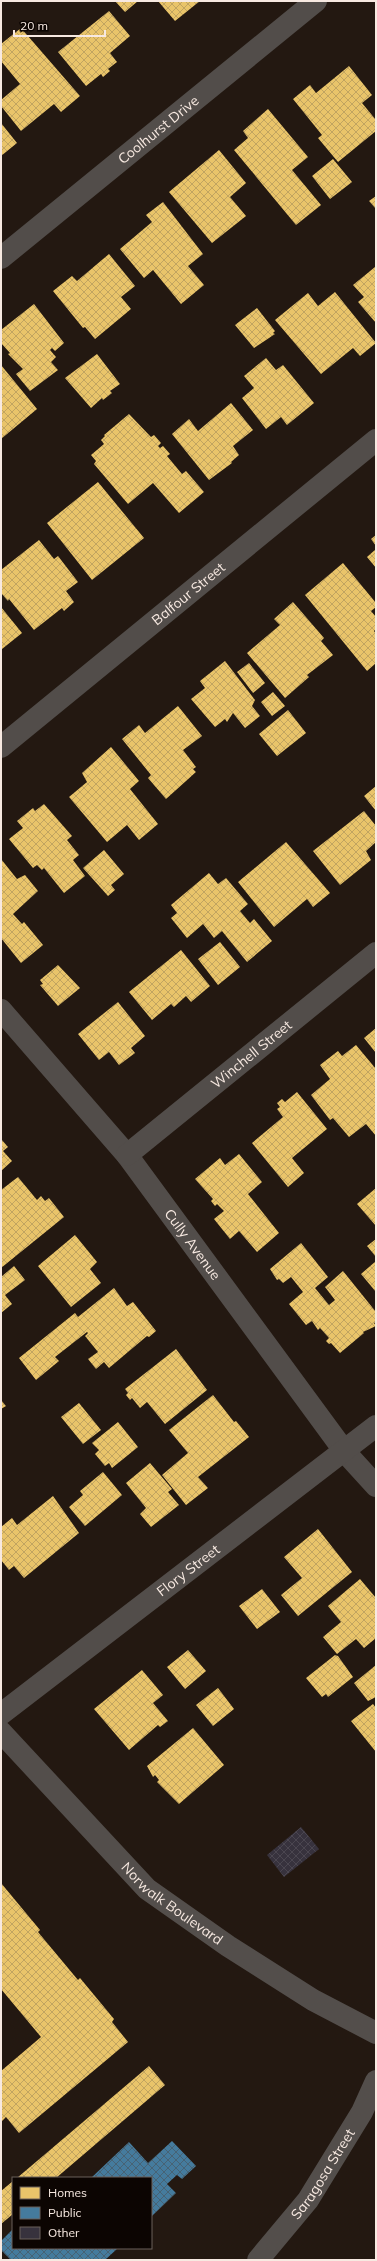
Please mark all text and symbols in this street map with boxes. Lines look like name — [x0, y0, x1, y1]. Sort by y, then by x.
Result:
scale bar — [14, 12, 105, 38]
text: 20 m — [20, 18, 48, 33]
street label: Coolhurst Drive — [114, 91, 202, 168]
street label: Balfour Street — [148, 558, 229, 629]
street label: Winchell Street — [207, 1016, 295, 1092]
street label: Cully Avenue — [160, 1205, 225, 1284]
street label: Flory Street — [153, 1540, 223, 1600]
street label: Norwalk Boulevard — [118, 1858, 226, 1949]
street label: Saragosa Street — [287, 2125, 359, 2223]
legend — [12, 2177, 152, 2249]
text: Homes — [48, 2185, 87, 2200]
text: Public — [48, 2205, 82, 2220]
text: Other — [48, 2225, 80, 2240]

